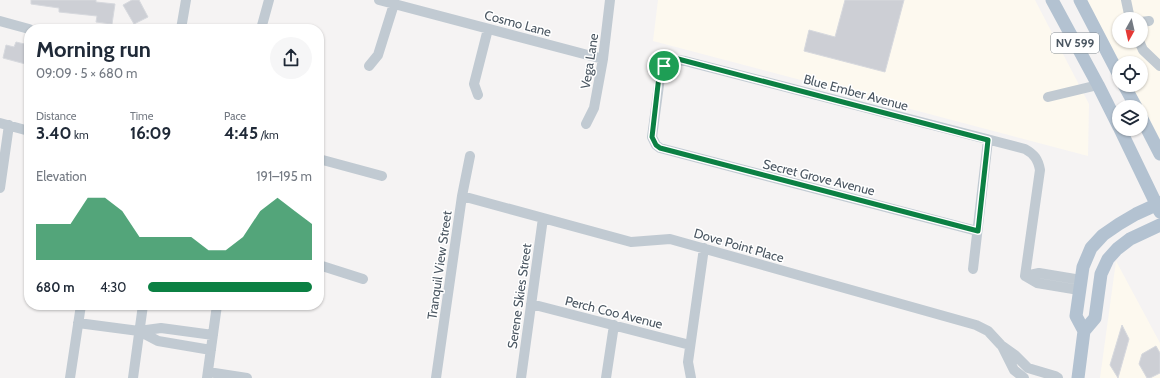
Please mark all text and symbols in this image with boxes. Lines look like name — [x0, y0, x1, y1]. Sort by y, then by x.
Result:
street label: Cosmo Lane — [483, 6, 553, 40]
north arrow — [1112, 12, 1148, 48]
map controls — [1112, 12, 1148, 136]
street label: Vega Lane — [577, 32, 601, 90]
road number: NV 599 — [1051, 33, 1099, 53]
text: Morning run — [36, 36, 151, 63]
button: share — [270, 37, 312, 79]
pin — [647, 49, 681, 83]
icon: arrive — [653, 55, 675, 77]
button: locate — [1112, 56, 1148, 92]
text: 09:09 · 5 × 680 m — [36, 65, 137, 81]
street label: Blue Ember Avenue — [802, 70, 910, 114]
button: layers — [1112, 100, 1148, 136]
text: Distance — [36, 109, 77, 123]
text: Time — [130, 109, 153, 123]
text: Pace — [224, 109, 246, 123]
text: 3.40 — [36, 123, 72, 143]
text: 16:09 — [130, 123, 171, 143]
text: 4:45 — [224, 123, 258, 143]
text: km — [72, 128, 89, 142]
text: /km — [258, 128, 279, 142]
street label: Secret Grove Avenue — [761, 155, 877, 199]
text: Elevation — [36, 168, 87, 184]
text: 191–195 m — [256, 168, 312, 184]
street label: Tranquil View Street — [423, 209, 455, 320]
street label: Dove Point Place — [692, 224, 786, 266]
street label: Serene Skies Street — [504, 242, 534, 350]
text: 680 m — [36, 279, 75, 295]
text: 4:30 — [100, 279, 126, 295]
street label: Perch Coo Avenue — [564, 292, 665, 332]

